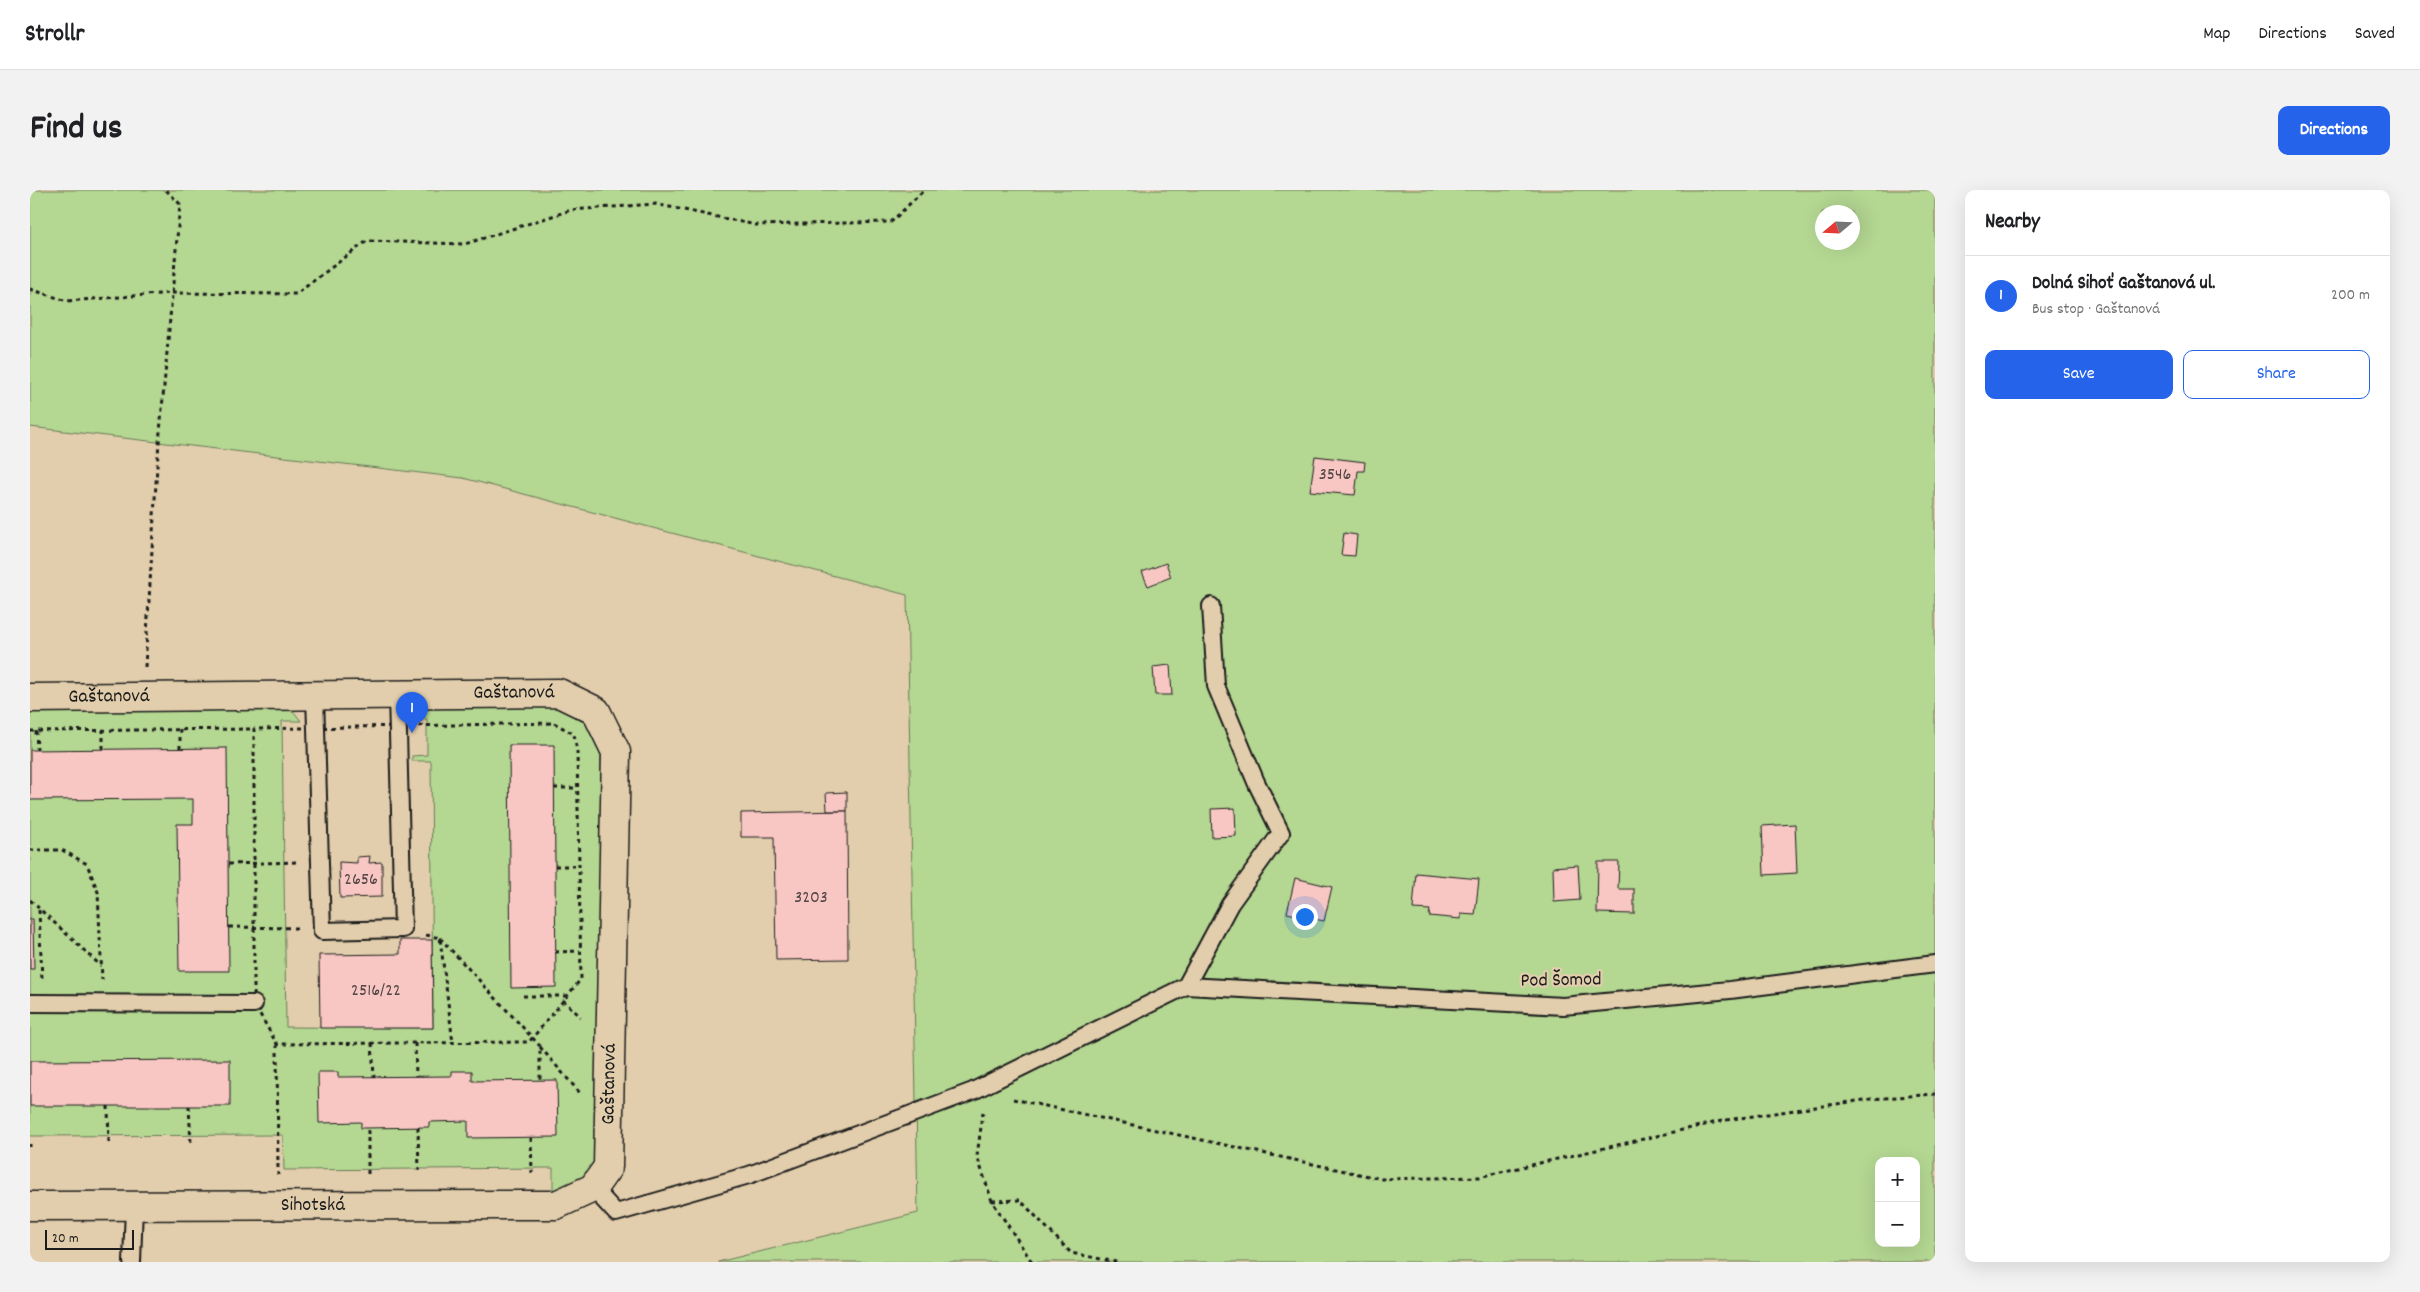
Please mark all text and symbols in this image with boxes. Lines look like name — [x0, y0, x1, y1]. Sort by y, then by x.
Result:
text: Strollr — [25, 18, 84, 52]
text: Map — [2203, 22, 2230, 47]
text: Directions — [2258, 22, 2327, 47]
text: Saved — [2355, 22, 2395, 47]
text: Find us — [30, 105, 122, 155]
button: Directions — [2278, 106, 2390, 155]
north arrow — [1815, 205, 1860, 250]
text: Nearby — [1985, 208, 2040, 238]
text: Dolná Sihoť Gaštanová ul. — [2032, 271, 2215, 298]
text: 1 — [1999, 284, 2003, 307]
text: 200 m — [2331, 284, 2370, 307]
text: Bus stop · Gaštanová — [2032, 298, 2160, 321]
button: Save — [1985, 350, 2173, 399]
button: Share — [2183, 350, 2370, 399]
house number: 3546 — [1319, 463, 1351, 488]
street label: Gaštanová — [473, 679, 555, 708]
street label: Gaštanová — [68, 683, 150, 712]
pin: 1 — [396, 692, 428, 733]
house number: 2656 — [344, 868, 378, 893]
house number: 3203 — [794, 886, 828, 911]
your location — [1292, 904, 1318, 930]
street label: Pod Šomod — [1520, 966, 1602, 996]
house number: 2516/22 — [351, 979, 401, 1004]
street label: Gaštanová — [595, 1043, 625, 1125]
map controls — [1875, 1157, 1920, 1247]
button: + — [1875, 1157, 1920, 1202]
street label: Sihotská — [281, 1192, 345, 1220]
button: − — [1875, 1202, 1920, 1247]
scale bar — [45, 1227, 134, 1250]
text: 20 m — [52, 1229, 79, 1249]

